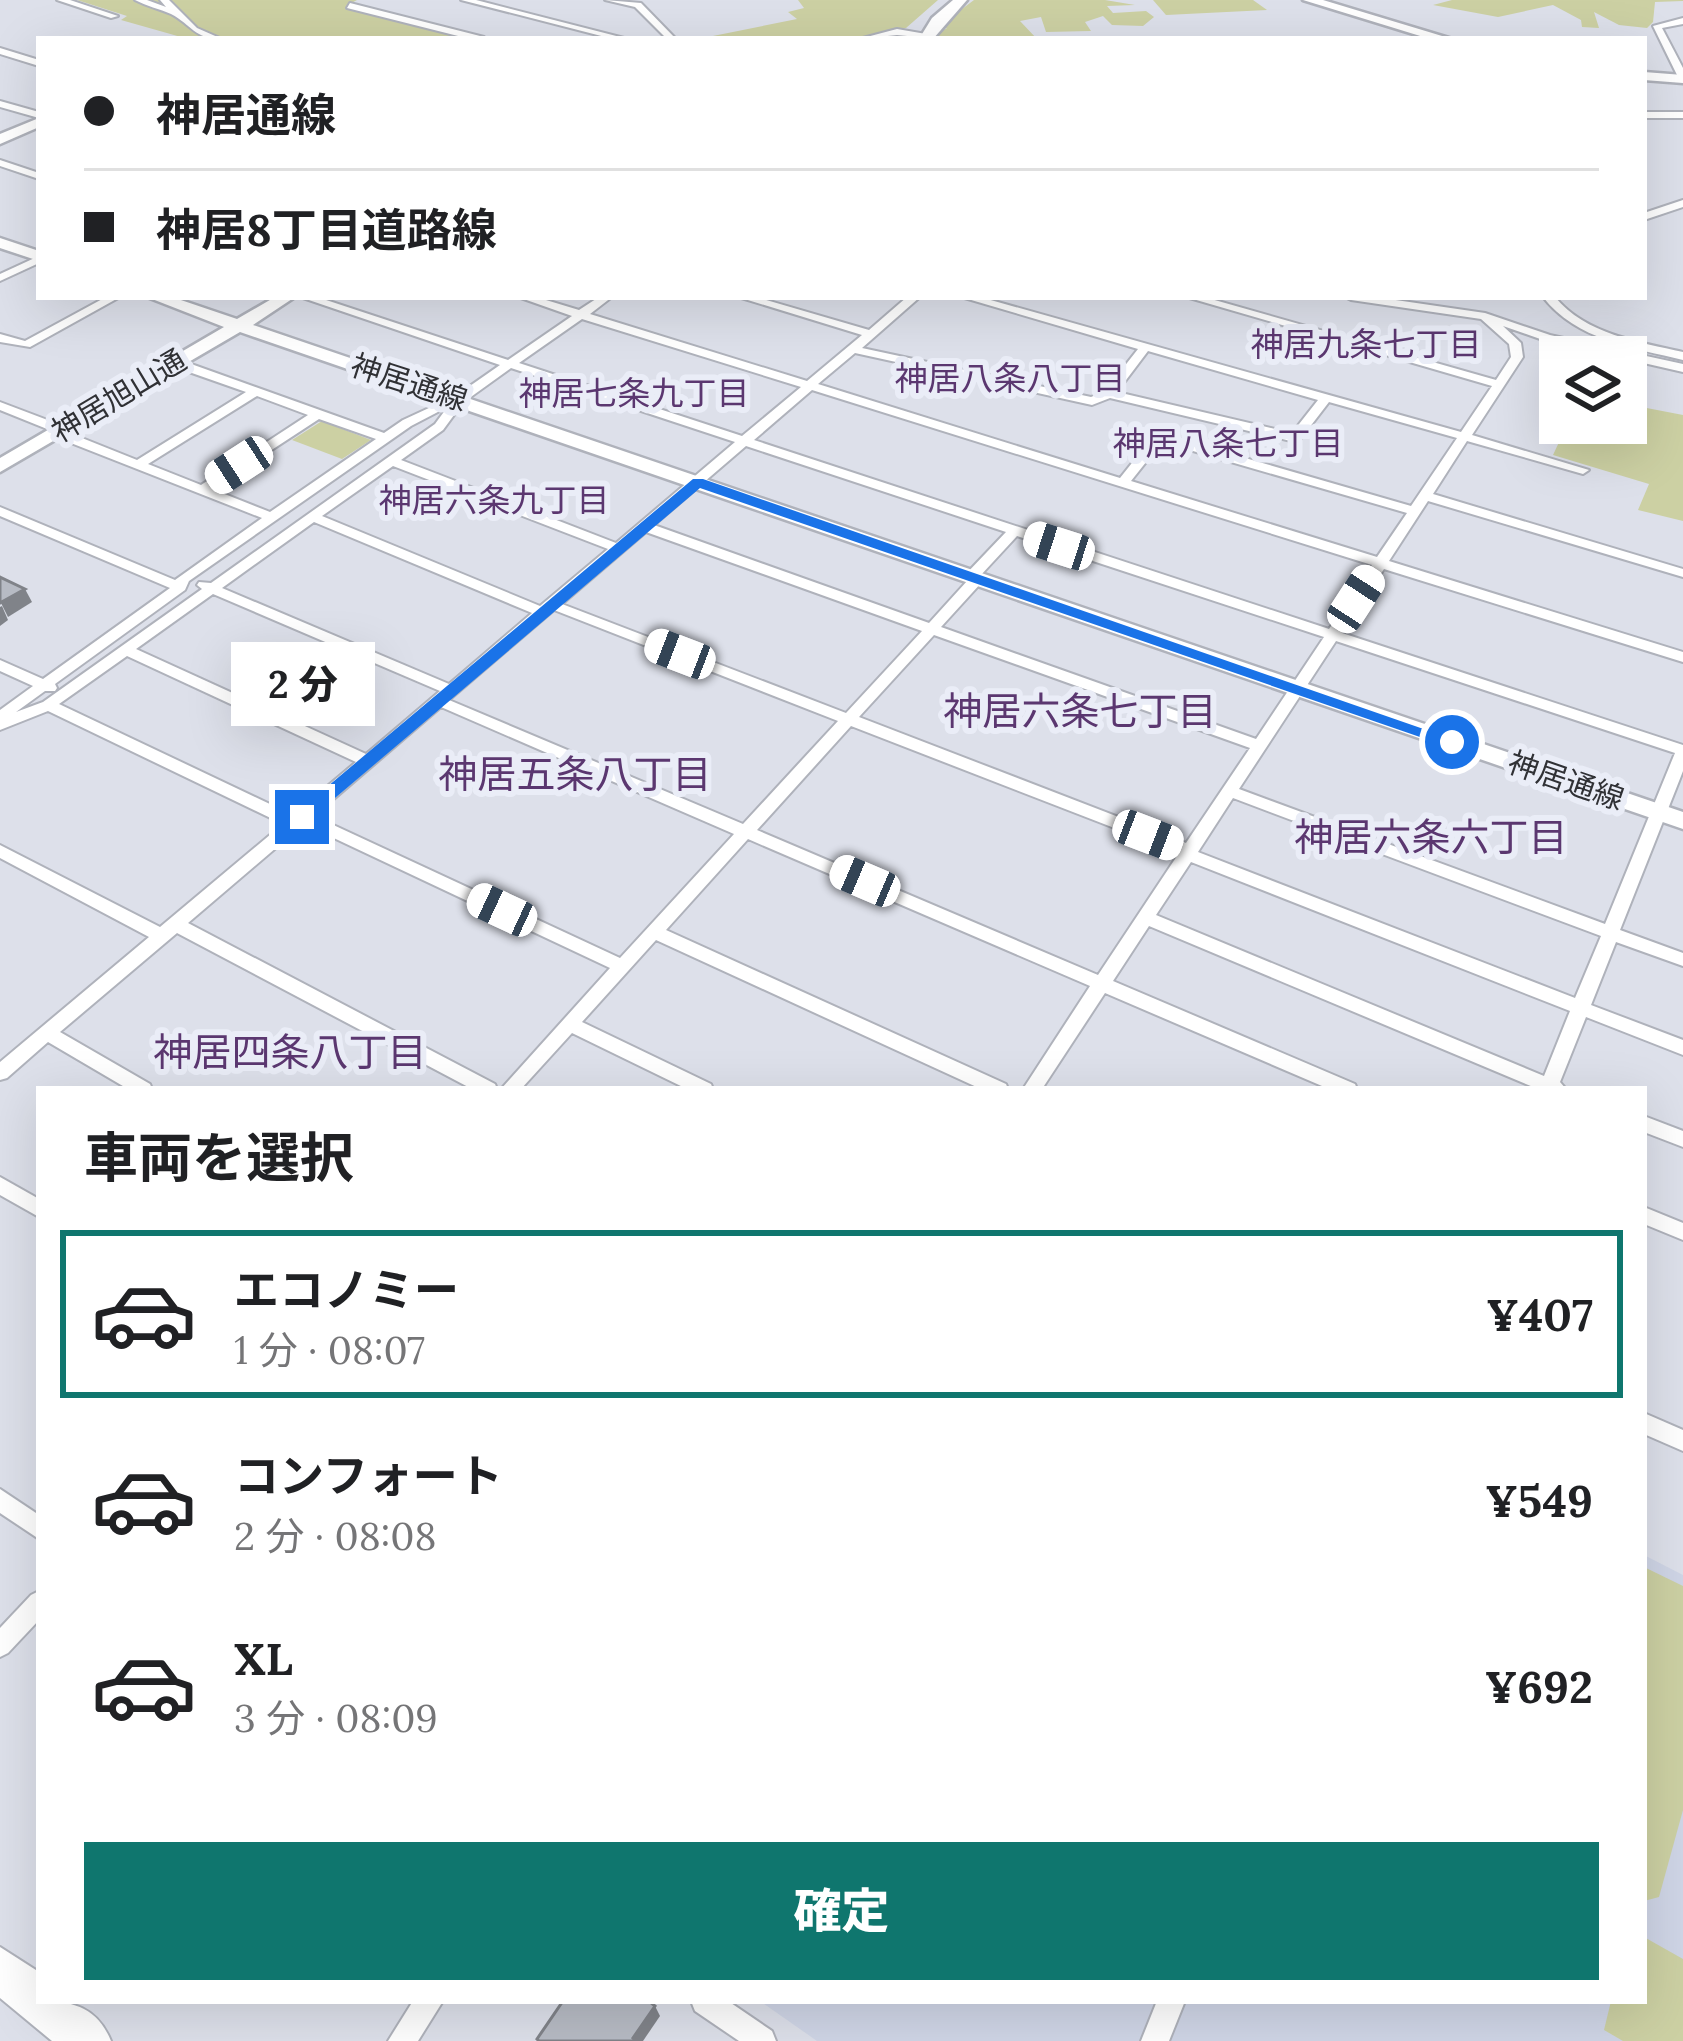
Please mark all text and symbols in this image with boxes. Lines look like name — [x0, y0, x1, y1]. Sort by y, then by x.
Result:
text: 神居通線 — [156, 86, 336, 143]
text: 神居8丁目道路線 — [156, 201, 497, 258]
district label: 神居九条七丁目 — [1251, 323, 1482, 365]
map controls — [1539, 336, 1647, 444]
button: layers — [1539, 336, 1647, 444]
street label: 神居旭山通 — [44, 340, 193, 450]
street label: 神居通線 — [346, 345, 472, 419]
district label: 神居八条八丁目 — [895, 357, 1126, 399]
district label: 神居七条九丁目 — [519, 372, 750, 414]
district label: 神居八条七丁目 — [1113, 422, 1344, 464]
car — [199, 430, 279, 500]
district label: 神居六条九丁目 — [379, 479, 610, 521]
car — [1019, 518, 1099, 574]
car — [1321, 559, 1391, 639]
car — [640, 624, 720, 684]
callout: 2 分 — [230, 643, 374, 727]
text: 2 分 — [268, 659, 338, 709]
district label: 神居六条七丁目 — [943, 686, 1217, 736]
route start — [1425, 715, 1479, 769]
street label: 神居通線 — [1503, 743, 1629, 818]
district label: 神居五条八丁目 — [438, 749, 712, 799]
route end — [275, 790, 329, 844]
car — [1108, 805, 1188, 865]
district label: 神居六条六丁目 — [1294, 812, 1568, 862]
car — [825, 850, 905, 912]
car — [462, 878, 542, 942]
district label: 神居四条八丁目 — [153, 1027, 427, 1077]
text: 車両を選択 — [84, 1123, 354, 1192]
icon: car — [90, 1260, 198, 1368]
text: エコノミー — [234, 1261, 459, 1318]
text: ¥407 — [1486, 1286, 1593, 1343]
text: 1 分 · 08:07 — [234, 1325, 425, 1375]
icon: car — [90, 1446, 198, 1554]
text: コンフォート — [234, 1447, 503, 1504]
text: ¥549 — [1485, 1472, 1593, 1529]
text: 2 分 · 08:08 — [234, 1511, 437, 1561]
text: XL — [234, 1630, 293, 1687]
icon: car — [90, 1632, 198, 1740]
text: ¥692 — [1485, 1658, 1593, 1715]
text: 3 分 · 08:09 — [234, 1693, 438, 1743]
button: 確定 — [84, 1842, 1599, 1980]

